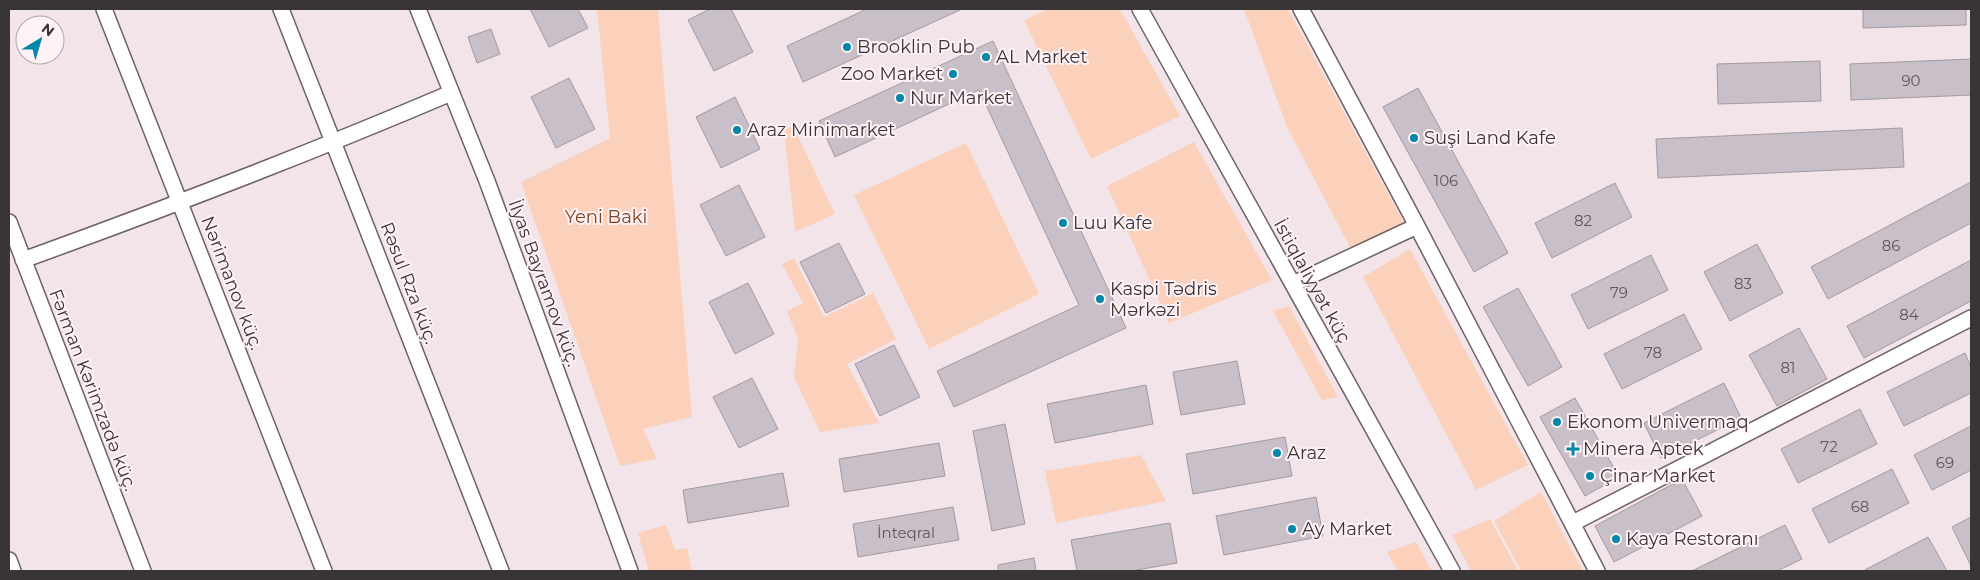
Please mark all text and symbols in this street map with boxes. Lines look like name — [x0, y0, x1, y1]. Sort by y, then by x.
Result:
north arrow — [15, 15, 65, 65]
text: N — [38, 19, 58, 40]
place label: Brooklin Pub — [857, 36, 975, 58]
marker: Brooklin Pub — [841, 41, 853, 53]
place label: AL Market — [996, 46, 1088, 68]
marker: AL Market — [980, 51, 992, 63]
place label: Zoo Market — [841, 63, 943, 85]
marker: Zoo Market — [947, 68, 959, 80]
house number: 90 — [1901, 71, 1921, 90]
place label: Nur Market — [910, 87, 1012, 109]
marker: Nur Market — [894, 92, 906, 104]
place label: Araz Minimarket — [747, 119, 895, 141]
marker: Araz Minimarket — [731, 124, 743, 136]
place label: Suşi Land Kafe — [1424, 127, 1556, 149]
marker: Suşi Land Kafe — [1408, 132, 1420, 144]
house number: 106 — [1434, 171, 1458, 190]
street label: İlyas Bayramov küç. — [504, 197, 584, 369]
park label: Yeni Baki — [565, 206, 647, 228]
house number: 82 — [1574, 211, 1592, 230]
place label: Luu Kafe — [1073, 212, 1152, 234]
street label: Nərimanov küç. — [196, 213, 268, 353]
street label: İstiqlaliyyət küç — [1269, 215, 1355, 347]
marker: Luu Kafe — [1057, 217, 1069, 229]
street label: Rəsul Rza küç. — [376, 219, 442, 347]
house number: 86 — [1882, 236, 1900, 255]
house number: 83 — [1734, 274, 1752, 293]
place label: Kaspi Tədris Mərkəzi — [1110, 278, 1217, 321]
house number: 79 — [1610, 283, 1628, 302]
street label: Fərman Kərimzadə küç. — [44, 286, 142, 494]
marker: Kaspi Tədris Mərkəzi — [1094, 293, 1106, 305]
house number: 84 — [1899, 305, 1919, 324]
house number: 78 — [1644, 343, 1662, 362]
house number: 81 — [1781, 358, 1796, 377]
place label: Ekonom Univermaq — [1567, 411, 1749, 433]
marker: Ekonom Univermaq — [1551, 416, 1563, 428]
house number: 72 — [1820, 437, 1838, 456]
place label: Minera Aptek — [1583, 438, 1704, 460]
place label: Araz — [1287, 442, 1326, 464]
marker: Minera Aptek — [1567, 443, 1579, 455]
marker: Araz — [1271, 447, 1283, 459]
house number: 69 — [1936, 453, 1954, 472]
place label: Çinar Market — [1600, 465, 1716, 487]
marker: Çinar Market — [1584, 470, 1596, 482]
house number: 68 — [1851, 497, 1869, 516]
place label: Ay Market — [1302, 518, 1392, 540]
house number: İnteqral — [877, 523, 935, 542]
marker: Ay Market — [1286, 523, 1298, 535]
place label: Kaya Restoranı — [1626, 528, 1759, 550]
marker: Kaya Restoranı — [1610, 533, 1622, 545]

